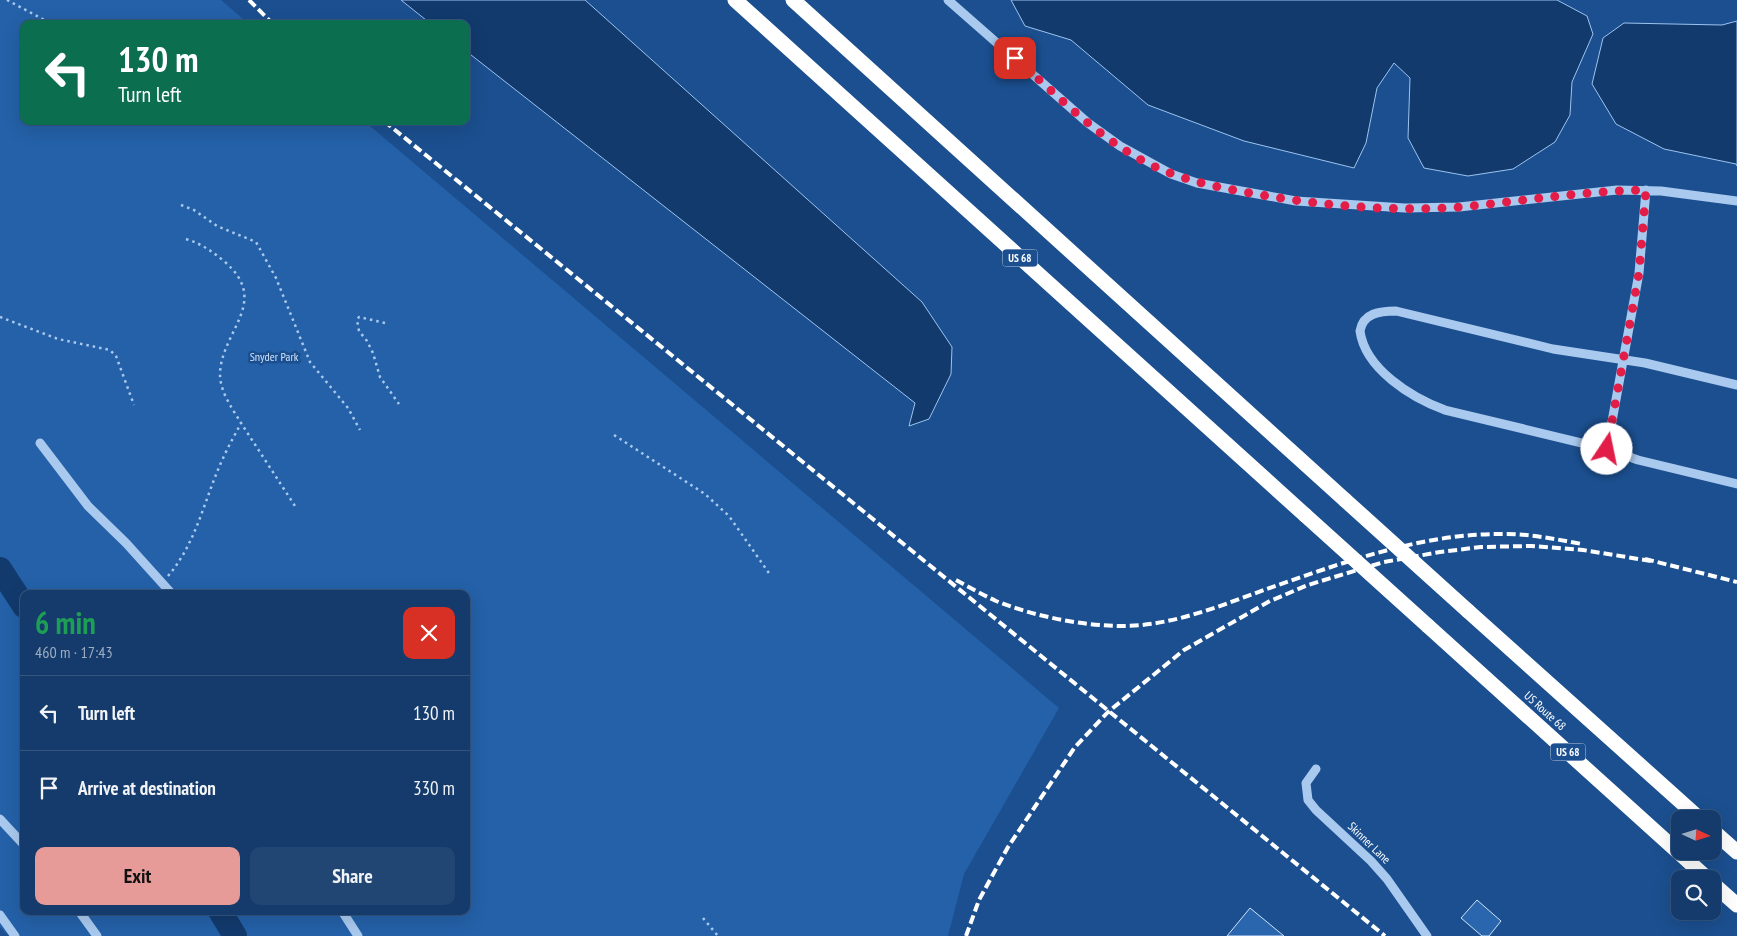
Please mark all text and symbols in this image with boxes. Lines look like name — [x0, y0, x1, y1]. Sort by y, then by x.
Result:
text: 130 m — [118, 36, 199, 82]
pin — [994, 37, 1036, 79]
icon: left — [35, 40, 100, 105]
icon: arrive — [1001, 44, 1029, 72]
text: Turn left — [118, 80, 182, 108]
road number: US 68 — [1002, 250, 1038, 266]
park label: Snyder Park — [250, 349, 299, 364]
position arrow — [1580, 422, 1632, 474]
text: 6 min — [35, 603, 96, 642]
button: close — [403, 607, 455, 659]
text: 460 m · 17:43 — [35, 642, 113, 662]
street label: US Route 68 — [1521, 688, 1569, 733]
icon: left — [35, 699, 63, 727]
text: Turn left — [78, 701, 135, 725]
text: 130 m — [413, 701, 455, 725]
road number: US 68 — [1550, 744, 1586, 760]
icon: arrive — [35, 774, 63, 802]
text: Arrive at destination — [78, 776, 216, 800]
text: 330 m — [413, 776, 455, 800]
north arrow — [1671, 810, 1721, 860]
map controls — [1671, 810, 1721, 920]
street label: Skinner Lane — [1345, 819, 1394, 867]
button: Exit — [35, 847, 240, 905]
button: Share — [250, 847, 455, 905]
button: search — [1671, 870, 1721, 920]

